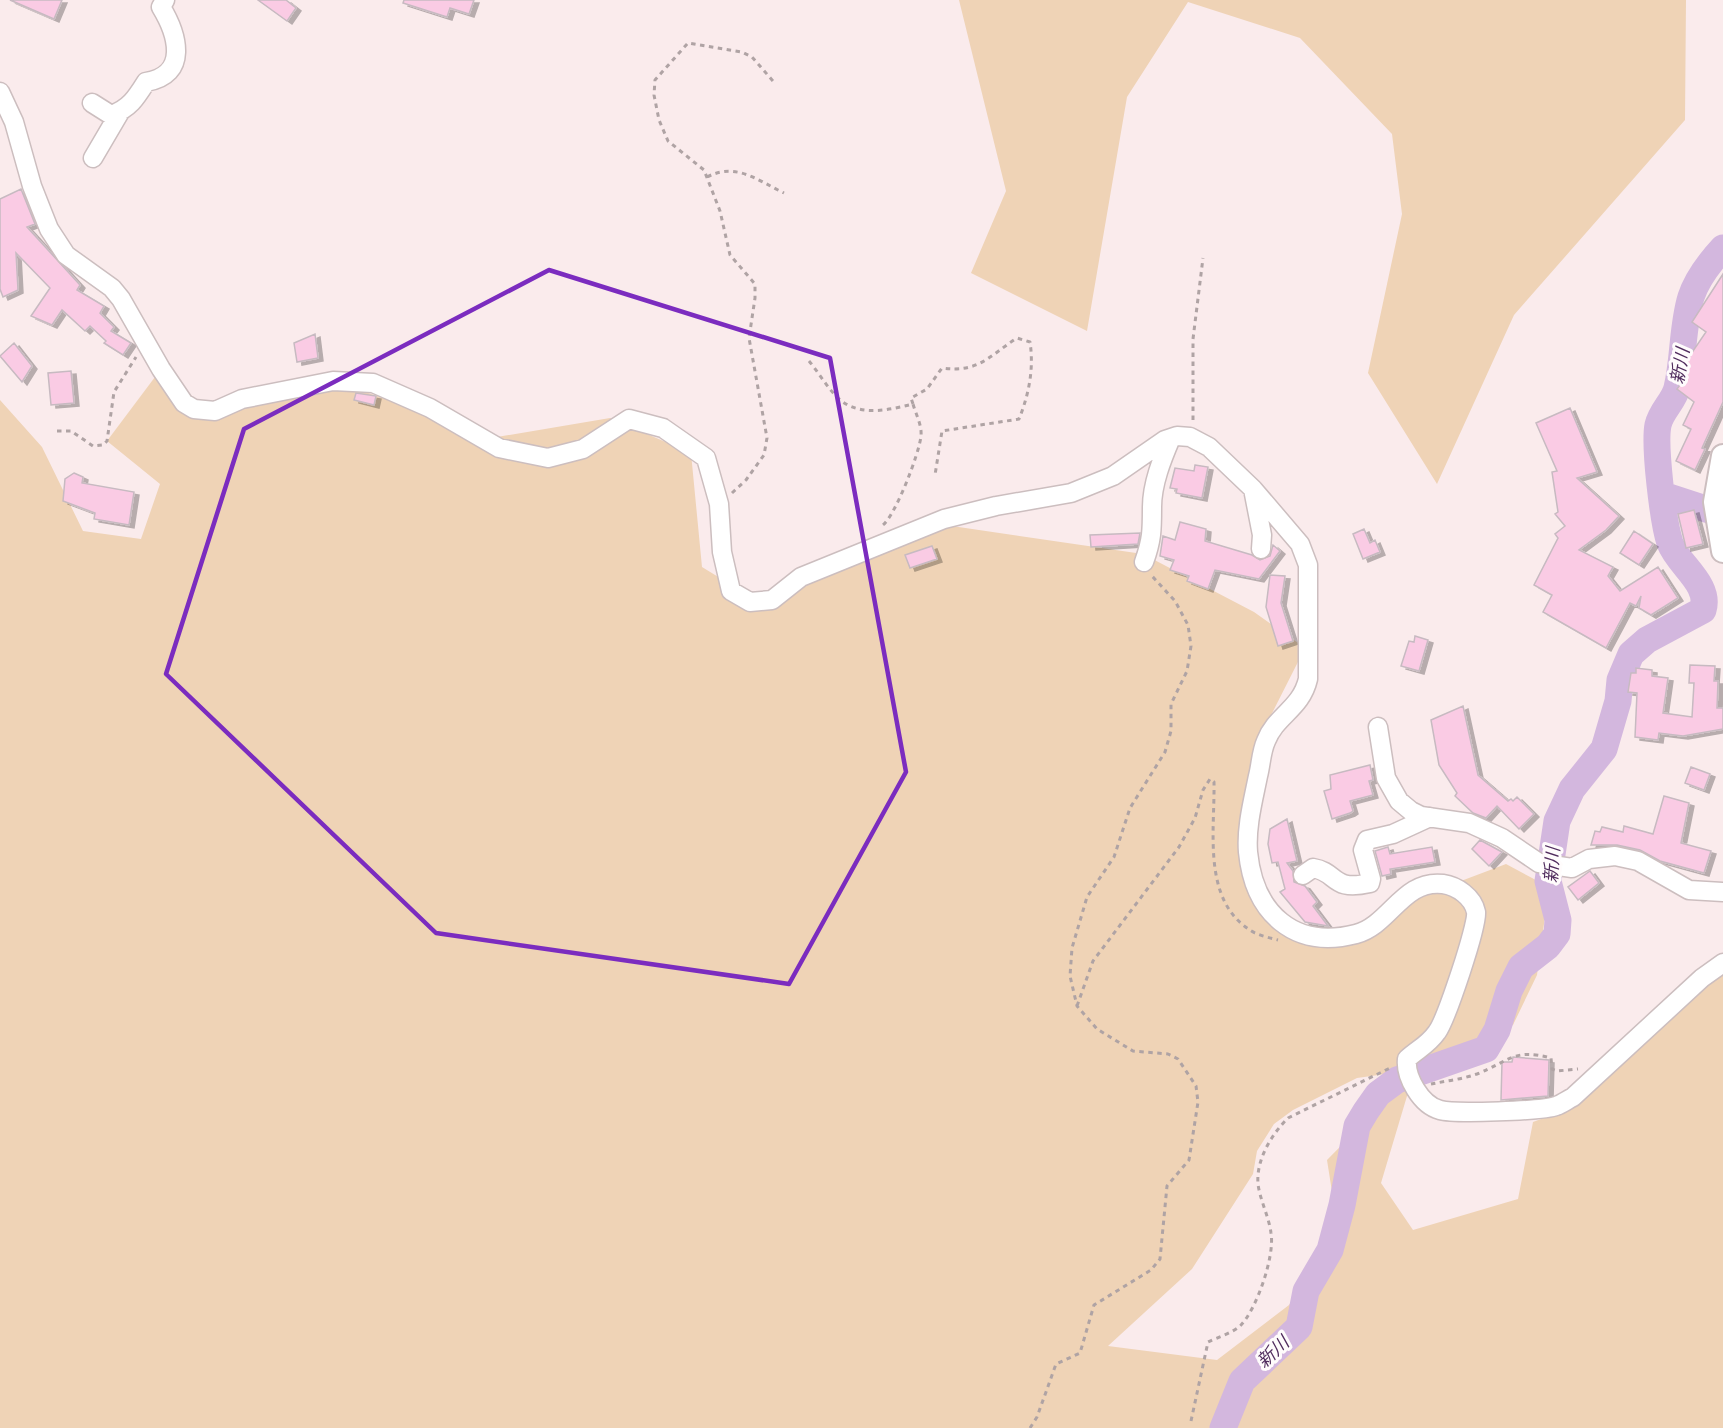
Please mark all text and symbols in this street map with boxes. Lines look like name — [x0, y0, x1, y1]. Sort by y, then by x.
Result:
water label: 新川 — [1666, 344, 1694, 386]
water label: 新川 — [1540, 844, 1564, 884]
water label: 新川 — [1252, 1330, 1295, 1372]

